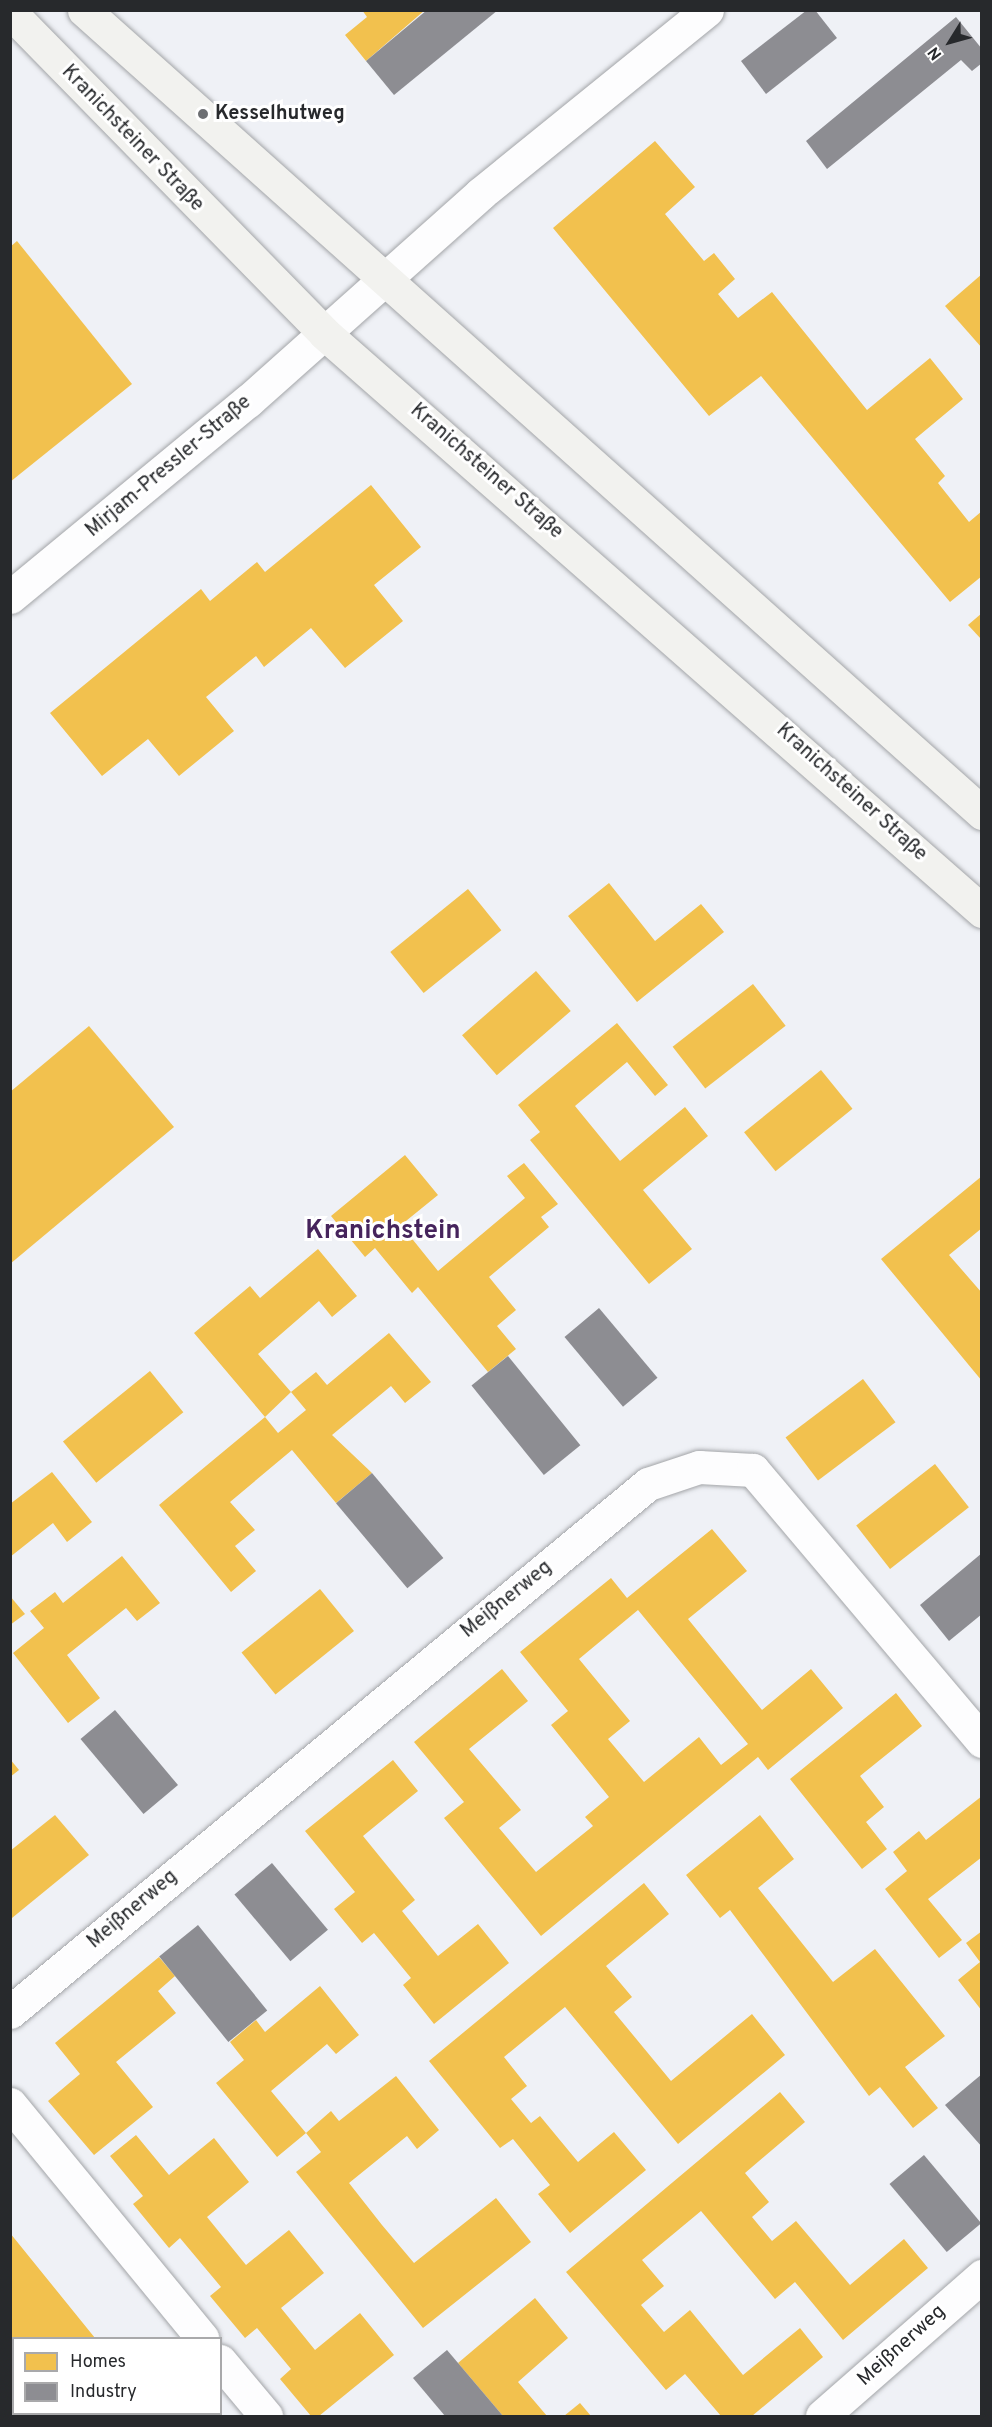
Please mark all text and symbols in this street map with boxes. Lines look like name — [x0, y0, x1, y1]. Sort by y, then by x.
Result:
north arrow — [920, 12, 980, 72]
text: N — [924, 42, 947, 63]
street label: Kranichsteiner Straße — [56, 61, 208, 217]
place label: Kesselhutweg — [215, 102, 345, 126]
marker: Kesselhutweg — [196, 107, 210, 121]
street label: Mirjam-Pressler-Straße — [82, 391, 256, 543]
street label: Kranichsteiner Straße — [405, 399, 567, 545]
street label: Kranichsteiner Straße — [771, 719, 931, 867]
district label: Kranichstein — [305, 1216, 461, 1248]
street label: Meißnerweg — [457, 1556, 557, 1644]
street label: Meißnerweg — [83, 1865, 183, 1955]
street label: Meißnerweg — [853, 2300, 951, 2392]
legend — [12, 2337, 222, 2415]
text: Homes — [70, 2351, 126, 2374]
text: Industry — [70, 2381, 137, 2404]

